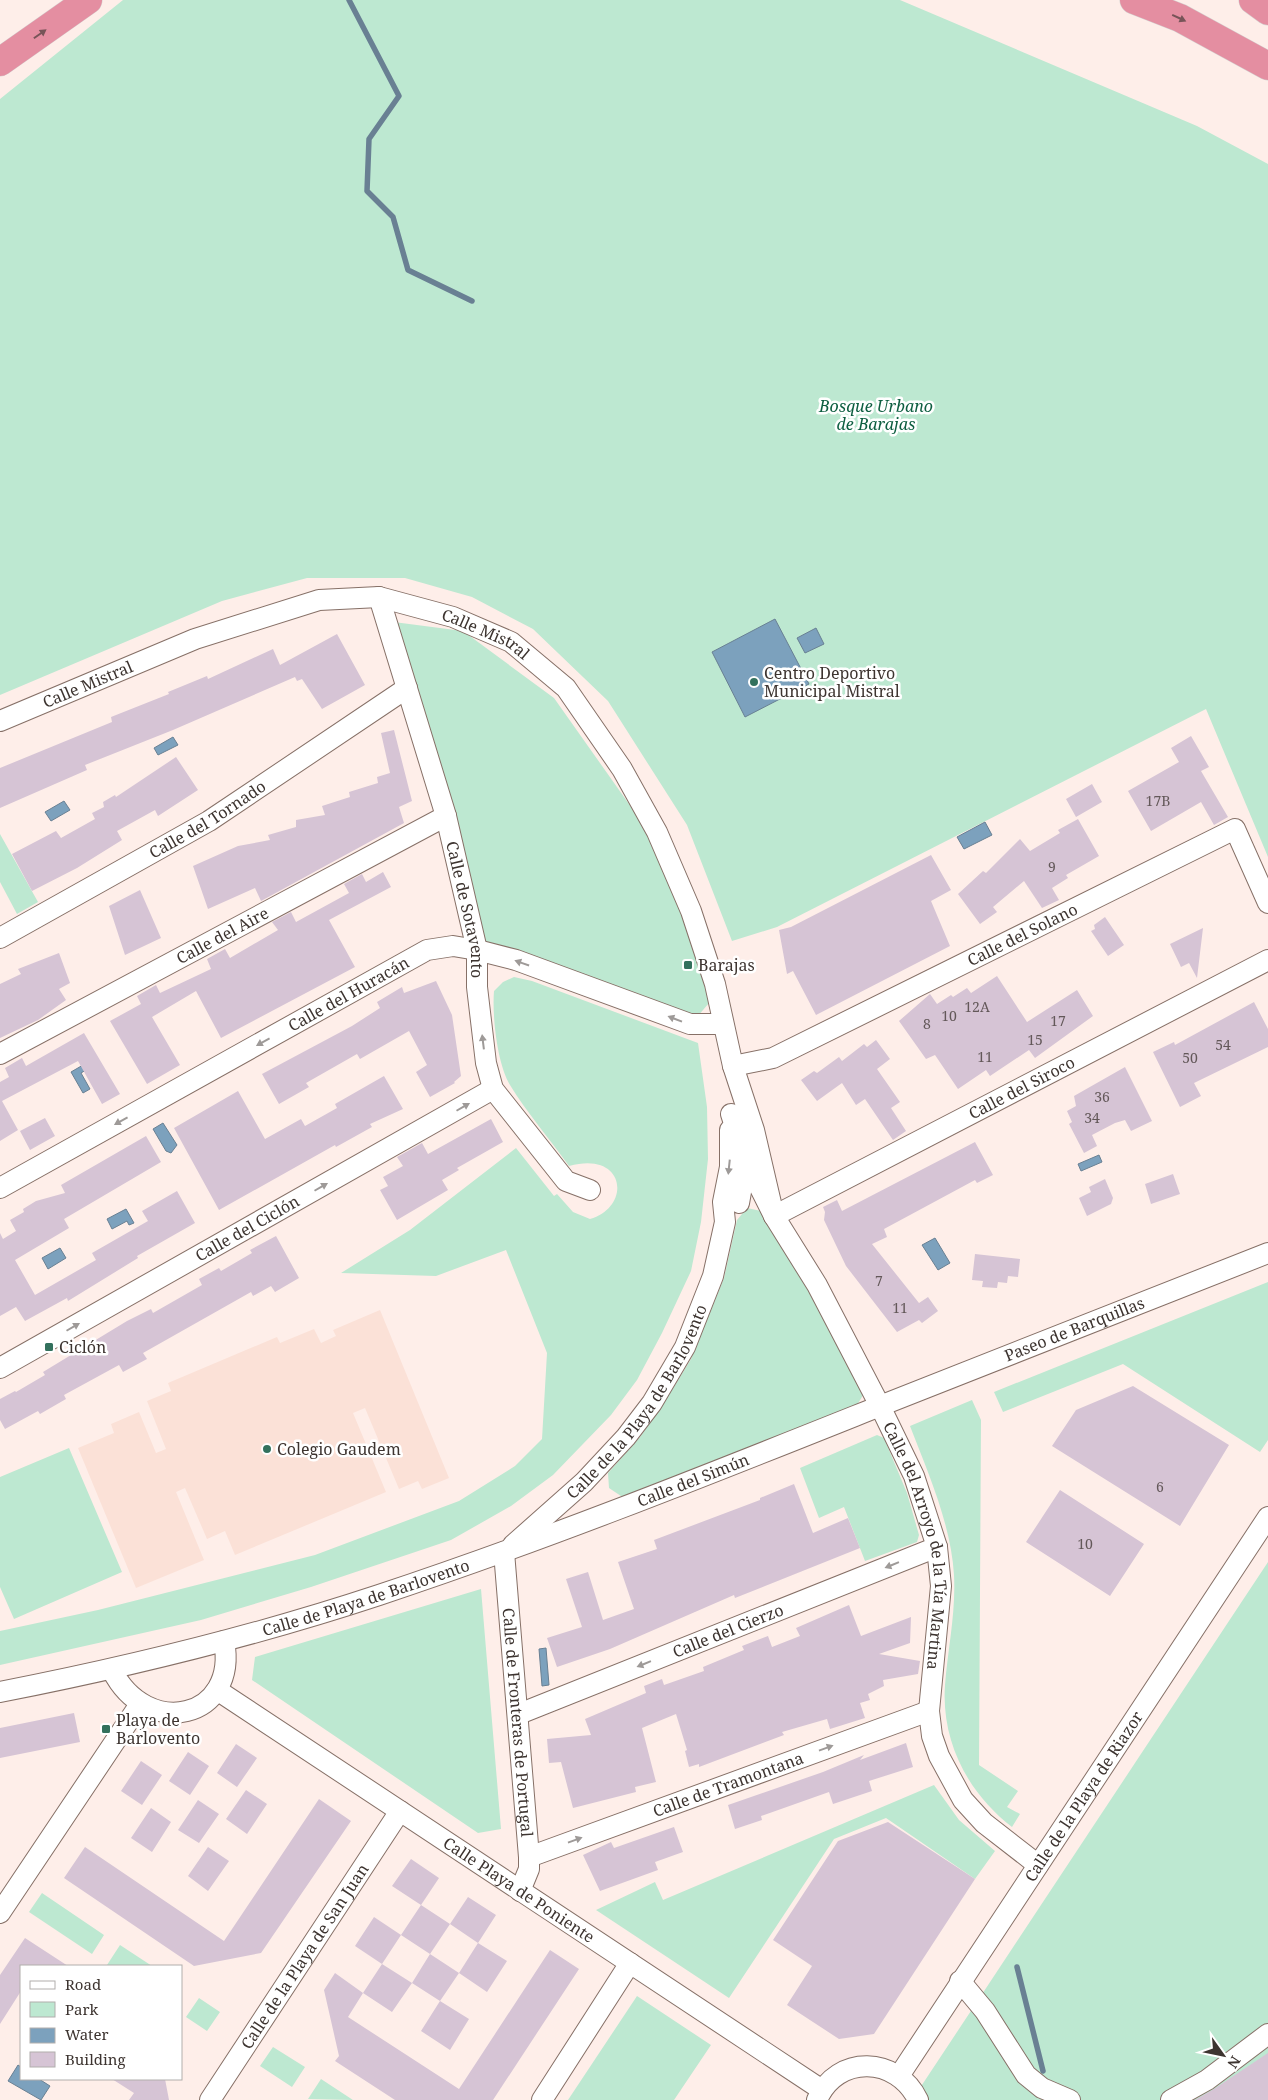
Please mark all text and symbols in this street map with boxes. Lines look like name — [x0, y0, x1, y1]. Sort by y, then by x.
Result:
one-way arrow — [1172, 15, 1186, 23]
one-way arrow — [33, 29, 47, 39]
park label: Bosque Urbano de Barajas — [818, 395, 933, 435]
street label: Calle Mistral — [439, 603, 535, 664]
street label: Calle Mistral — [39, 655, 136, 713]
place label: Centro Deportivo Municipal Mistral — [764, 662, 900, 702]
marker: Centro Deportivo Municipal Mistral — [748, 676, 760, 688]
street label: Calle del Tornado — [145, 775, 270, 863]
house number: 17B — [1146, 791, 1170, 810]
street label: Calle de Sotavento — [441, 839, 488, 978]
house number: 9 — [1048, 857, 1056, 876]
street label: Calle del Solano — [963, 898, 1081, 971]
street label: Calle del Aire — [172, 902, 272, 969]
street label: Calle del Huracán — [284, 951, 413, 1036]
place label: Barajas — [698, 954, 755, 976]
one-way arrow — [514, 959, 529, 967]
marker: Barajas — [682, 959, 694, 971]
house number: 12A — [964, 997, 990, 1016]
house number: 10 — [941, 1006, 957, 1025]
house number: 17 — [1050, 1011, 1066, 1030]
house number: 8 — [923, 1014, 931, 1033]
one-way arrow — [667, 1015, 682, 1022]
house number: 15 — [1027, 1030, 1043, 1049]
one-way arrow — [479, 1033, 487, 1049]
house number: 54 — [1215, 1035, 1231, 1054]
one-way arrow — [257, 1037, 270, 1046]
house number: 11 — [977, 1047, 993, 1066]
house number: 50 — [1182, 1048, 1198, 1067]
street label: Calle del Siroco — [965, 1051, 1079, 1124]
house number: 36 — [1094, 1087, 1110, 1106]
one-way arrow — [455, 1103, 470, 1111]
house number: 34 — [1084, 1108, 1100, 1127]
one-way arrow — [115, 1116, 128, 1125]
one-way arrow — [725, 1159, 733, 1175]
one-way arrow — [314, 1183, 329, 1191]
street label: Calle del Ciclón — [191, 1190, 303, 1266]
house number: 7 — [875, 1271, 883, 1290]
street label: Paseo de Barquillas — [1001, 1291, 1147, 1366]
house number: 11 — [892, 1298, 908, 1317]
street label: Calle de la Playa de Barlovento — [562, 1301, 712, 1504]
one-way arrow — [67, 1323, 80, 1332]
place label: Ciclón — [59, 1336, 106, 1358]
marker: Ciclón — [43, 1341, 55, 1353]
street label: Calle del Arroyo de la Tía Martina — [878, 1418, 952, 1671]
place label: Colegio Gaudem — [277, 1438, 401, 1460]
marker: Colegio Gaudem — [261, 1443, 273, 1455]
street label: Calle del Simún — [634, 1448, 752, 1512]
house number: 6 — [1156, 1477, 1164, 1496]
house number: 10 — [1077, 1534, 1093, 1553]
street label: Calle de Playa de Barlovento — [260, 1554, 472, 1641]
one-way arrow — [885, 1561, 899, 1569]
street label: Calle del Cierzo — [669, 1599, 787, 1663]
street label: Calle de Fronteras de Portugal — [498, 1607, 538, 1838]
one-way arrow — [636, 1660, 651, 1668]
street label: Calle de la Playa de Riazor — [1019, 1707, 1148, 1886]
place label: Playa de Barlovento — [116, 1709, 200, 1749]
marker: Playa de Barlovento — [100, 1723, 112, 1735]
one-way arrow — [819, 1744, 834, 1752]
street label: Calle de Tramontana — [650, 1747, 807, 1822]
street label: Calle Playa de Poniente — [439, 1832, 599, 1948]
one-way arrow — [568, 1836, 583, 1844]
street label: Calle de la Playa de San Juan — [235, 1859, 374, 2053]
legend — [20, 1965, 182, 2080]
text: Road — [65, 1974, 101, 1994]
text: Park — [65, 1999, 99, 2019]
text: Water — [65, 2024, 108, 2044]
north arrow — [1198, 2030, 1248, 2080]
text: Building — [65, 2049, 126, 2069]
text: N — [1223, 2053, 1245, 2072]

